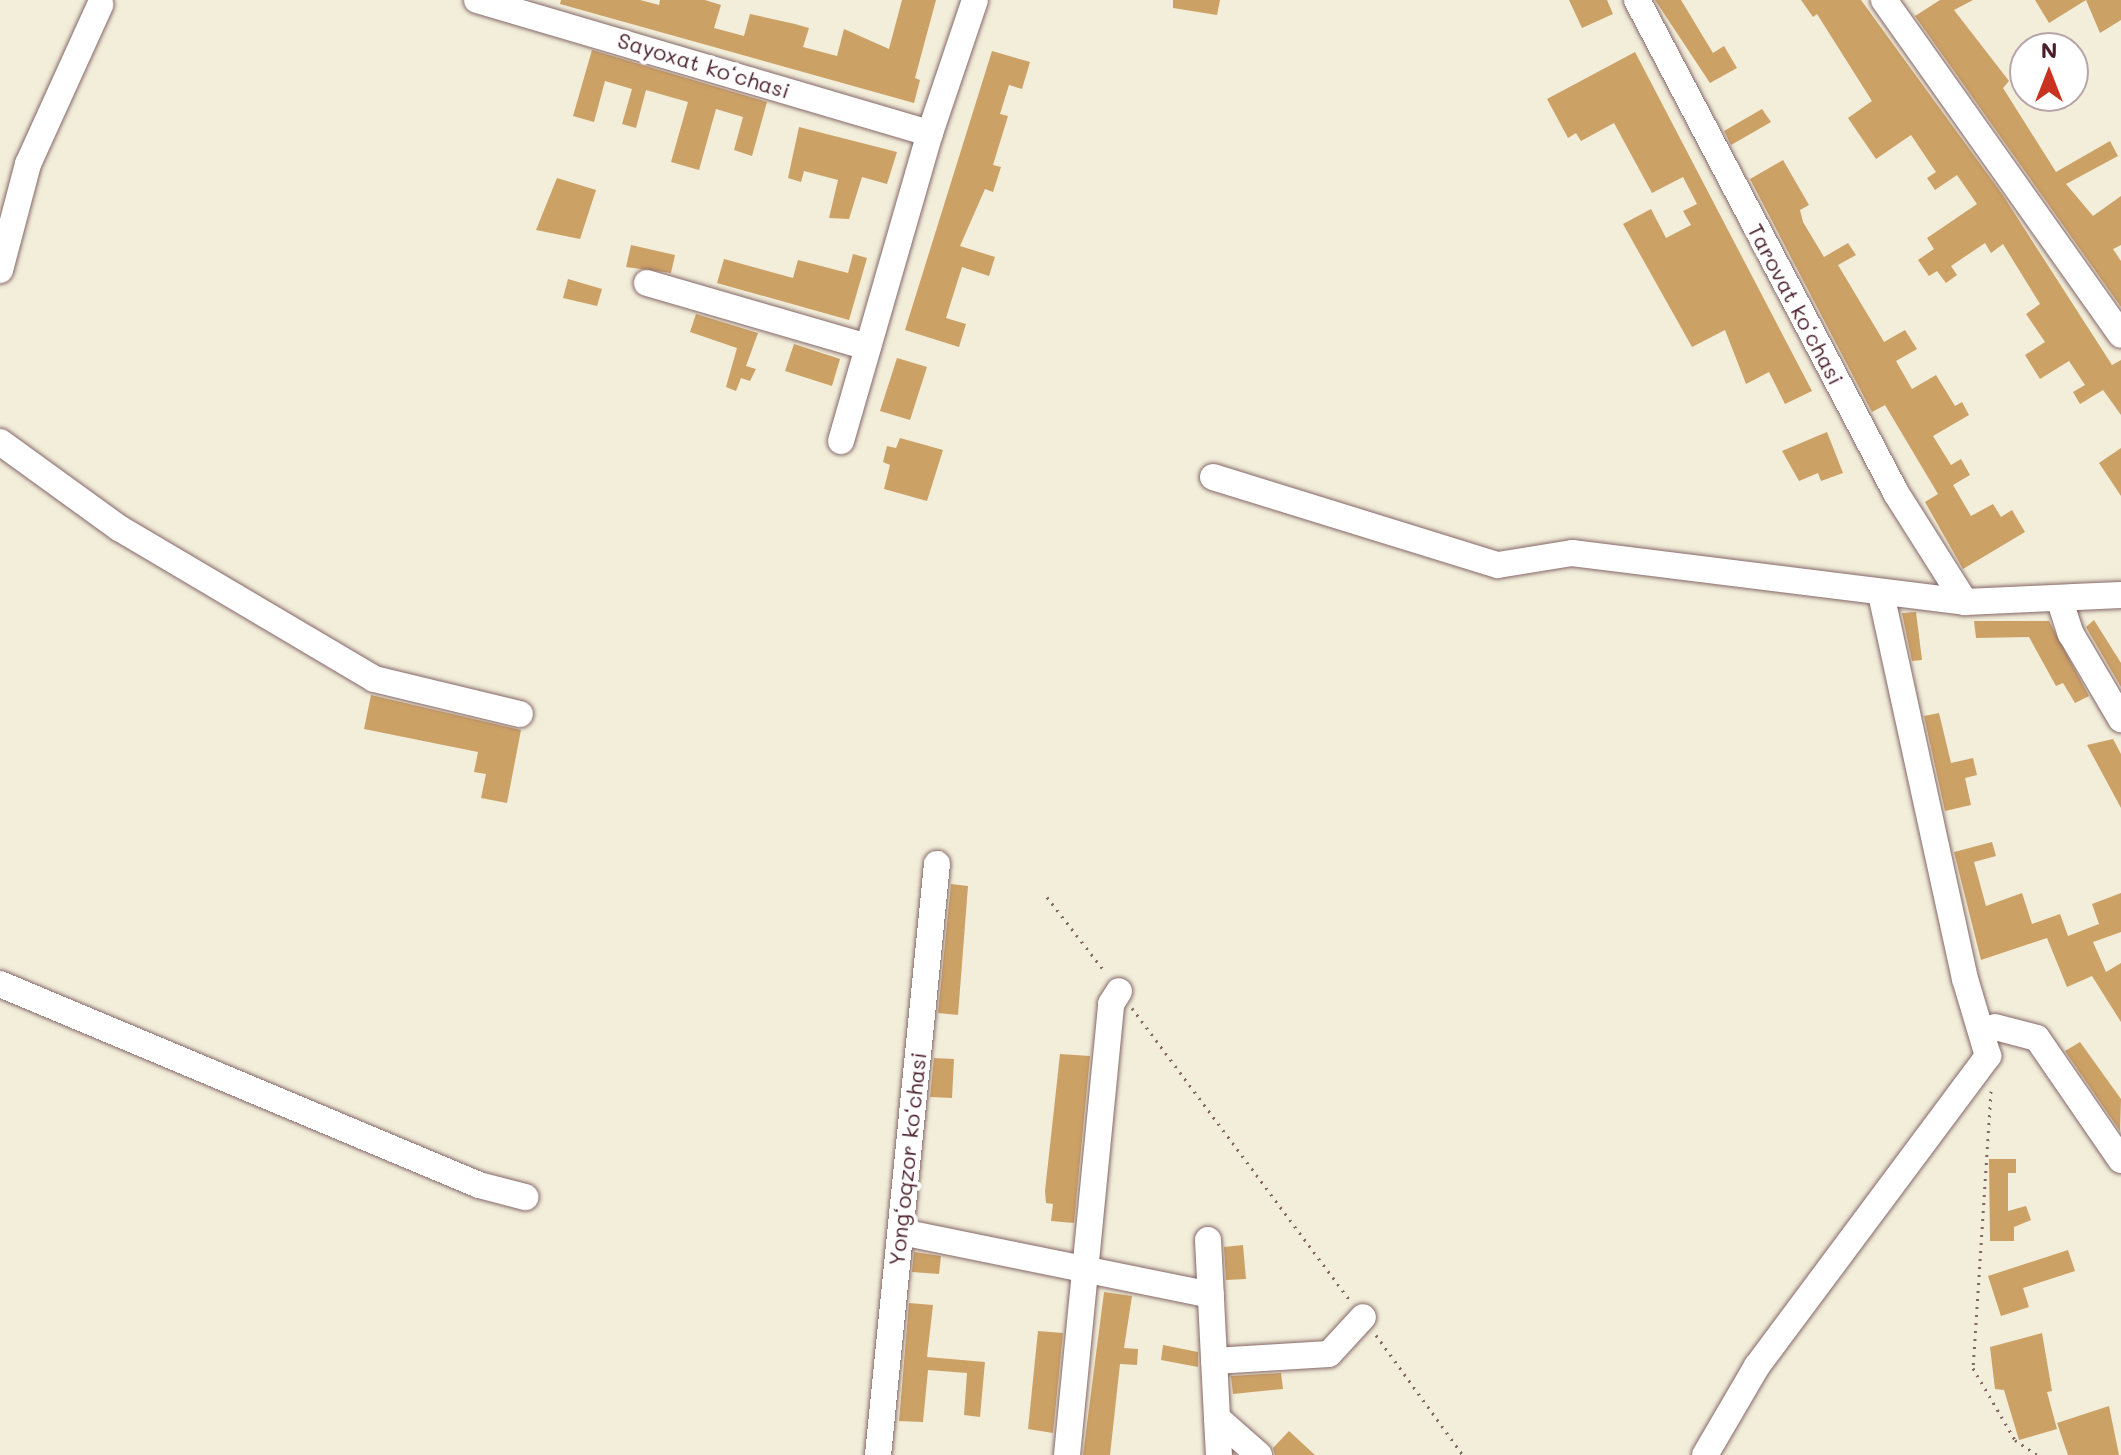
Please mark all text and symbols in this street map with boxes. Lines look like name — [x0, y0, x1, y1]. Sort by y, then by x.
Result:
street label: Sayoxat koʻchasi — [615, 26, 793, 104]
north arrow — [2009, 32, 2089, 112]
text: N — [2041, 35, 2057, 64]
street label: Tarovat koʻchasi — [1742, 219, 1850, 389]
street label: Yongʻoqzor koʻchasi — [883, 1051, 931, 1267]

